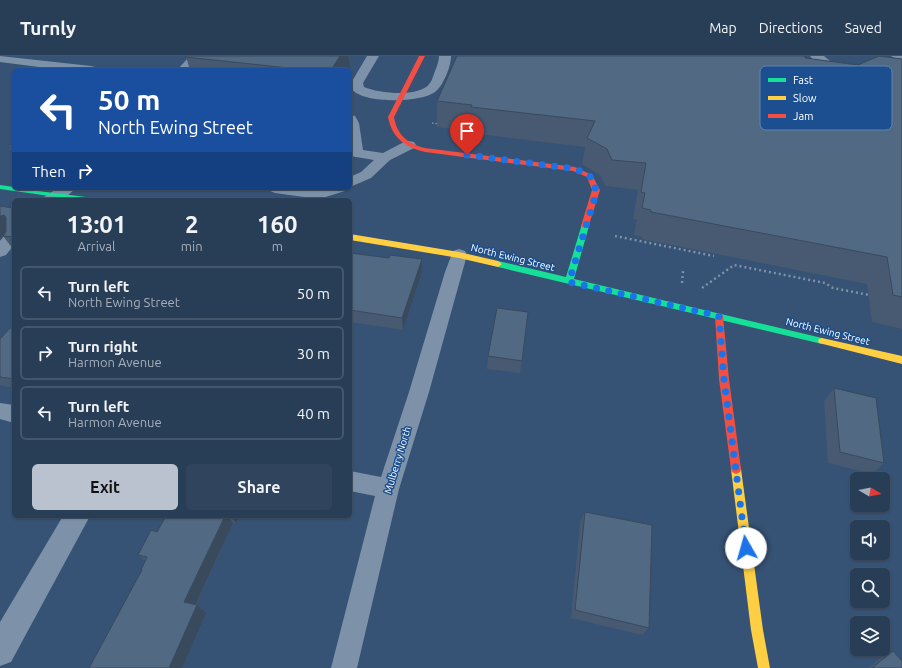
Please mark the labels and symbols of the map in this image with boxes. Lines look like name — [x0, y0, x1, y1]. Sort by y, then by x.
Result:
legend — [760, 66, 892, 130]
text: Fast — [793, 74, 814, 86]
text: Slow — [793, 92, 817, 104]
text: Jam — [793, 110, 814, 122]
pin — [450, 114, 484, 155]
street label: North Ewing Street — [470, 242, 556, 273]
street label: North Ewing Street — [785, 316, 871, 347]
street label: Mulberry North — [382, 425, 413, 495]
north arrow — [850, 472, 890, 512]
position arrow — [725, 527, 767, 569]

